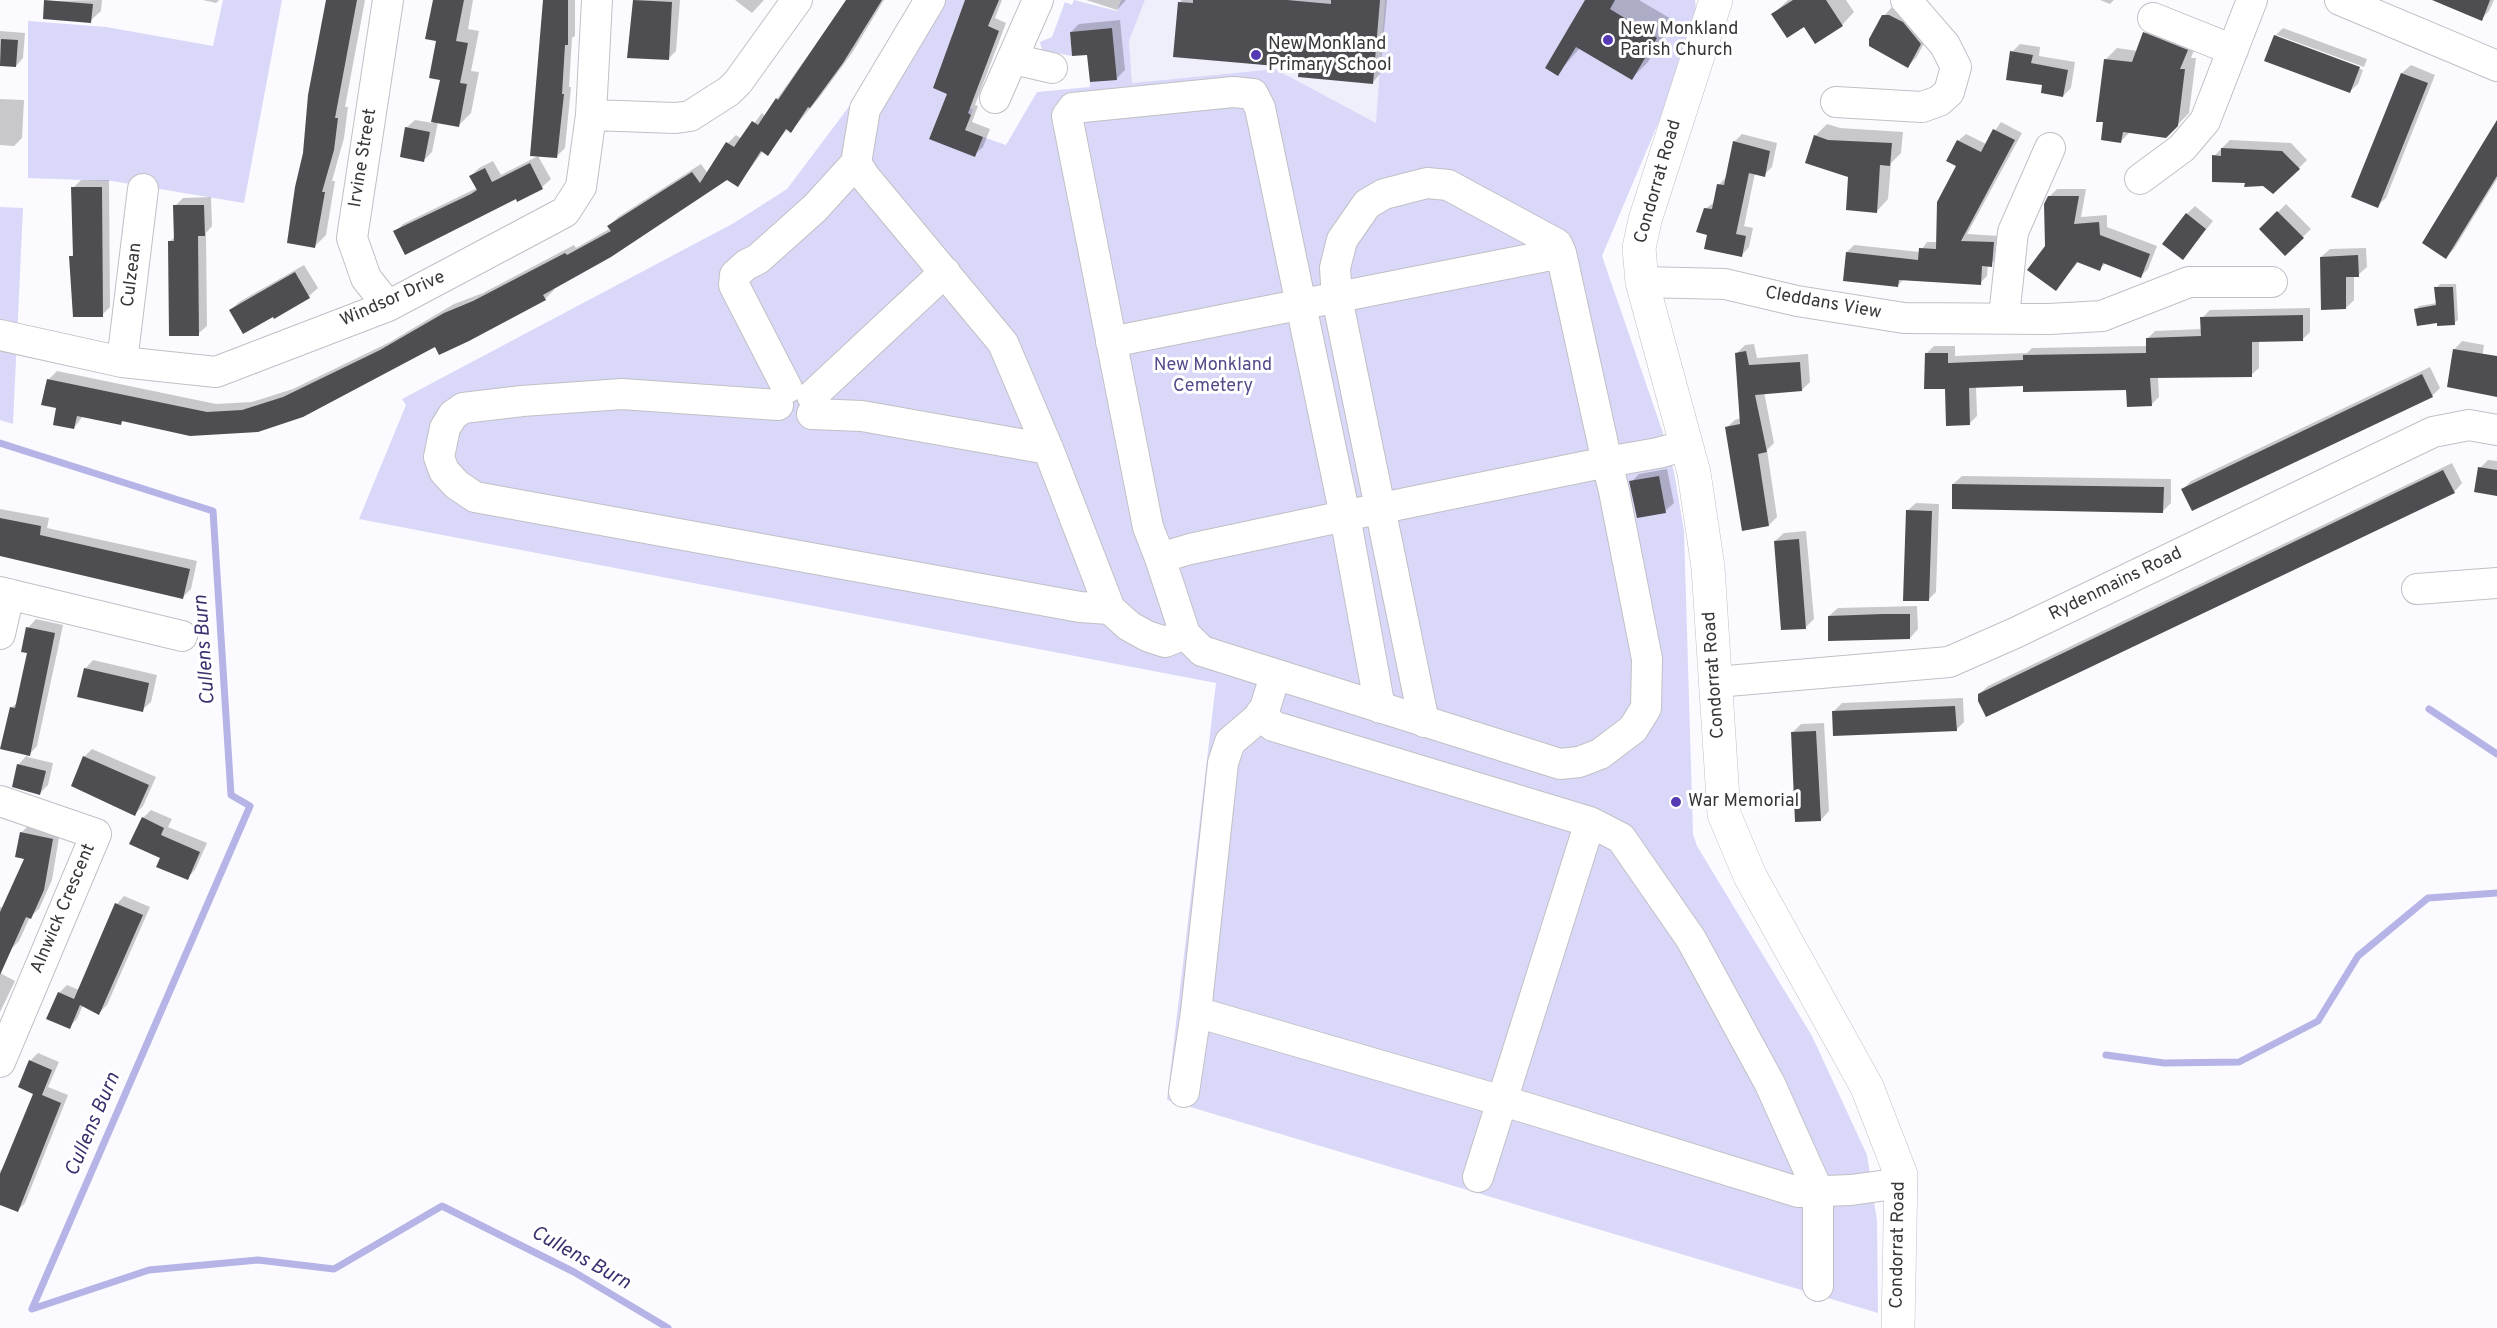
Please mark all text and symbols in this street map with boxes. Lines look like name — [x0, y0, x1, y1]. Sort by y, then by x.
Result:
place label: New Monkland Parish Church — [1620, 19, 1738, 62]
marker: New Monkland Parish Church — [1601, 33, 1615, 47]
place label: New Monkland Primary School — [1268, 34, 1392, 76]
marker: New Monkland Primary School — [1249, 48, 1263, 62]
street label: Irvine Street — [346, 107, 382, 209]
street label: Condorrat Road — [1631, 118, 1687, 246]
street label: Culzean — [118, 242, 148, 308]
street label: Windsor Drive — [337, 267, 449, 333]
street label: Cleddans View — [1763, 283, 1883, 325]
park label: New Monkland Cemetery — [1154, 355, 1272, 398]
street label: Rydenmains Road — [2046, 543, 2186, 627]
water label: Cullens Burn — [190, 594, 222, 706]
street label: Condorrat Road — [1700, 611, 1730, 739]
place label: War Memorial — [1688, 791, 1799, 813]
marker: War Memorial — [1669, 795, 1683, 809]
street label: Alnwick Crescent — [27, 841, 101, 977]
water label: Cullens Burn — [61, 1070, 127, 1180]
street label: Condorrat Road — [1887, 1181, 1911, 1309]
water label: Cullens Burn — [526, 1222, 634, 1296]

